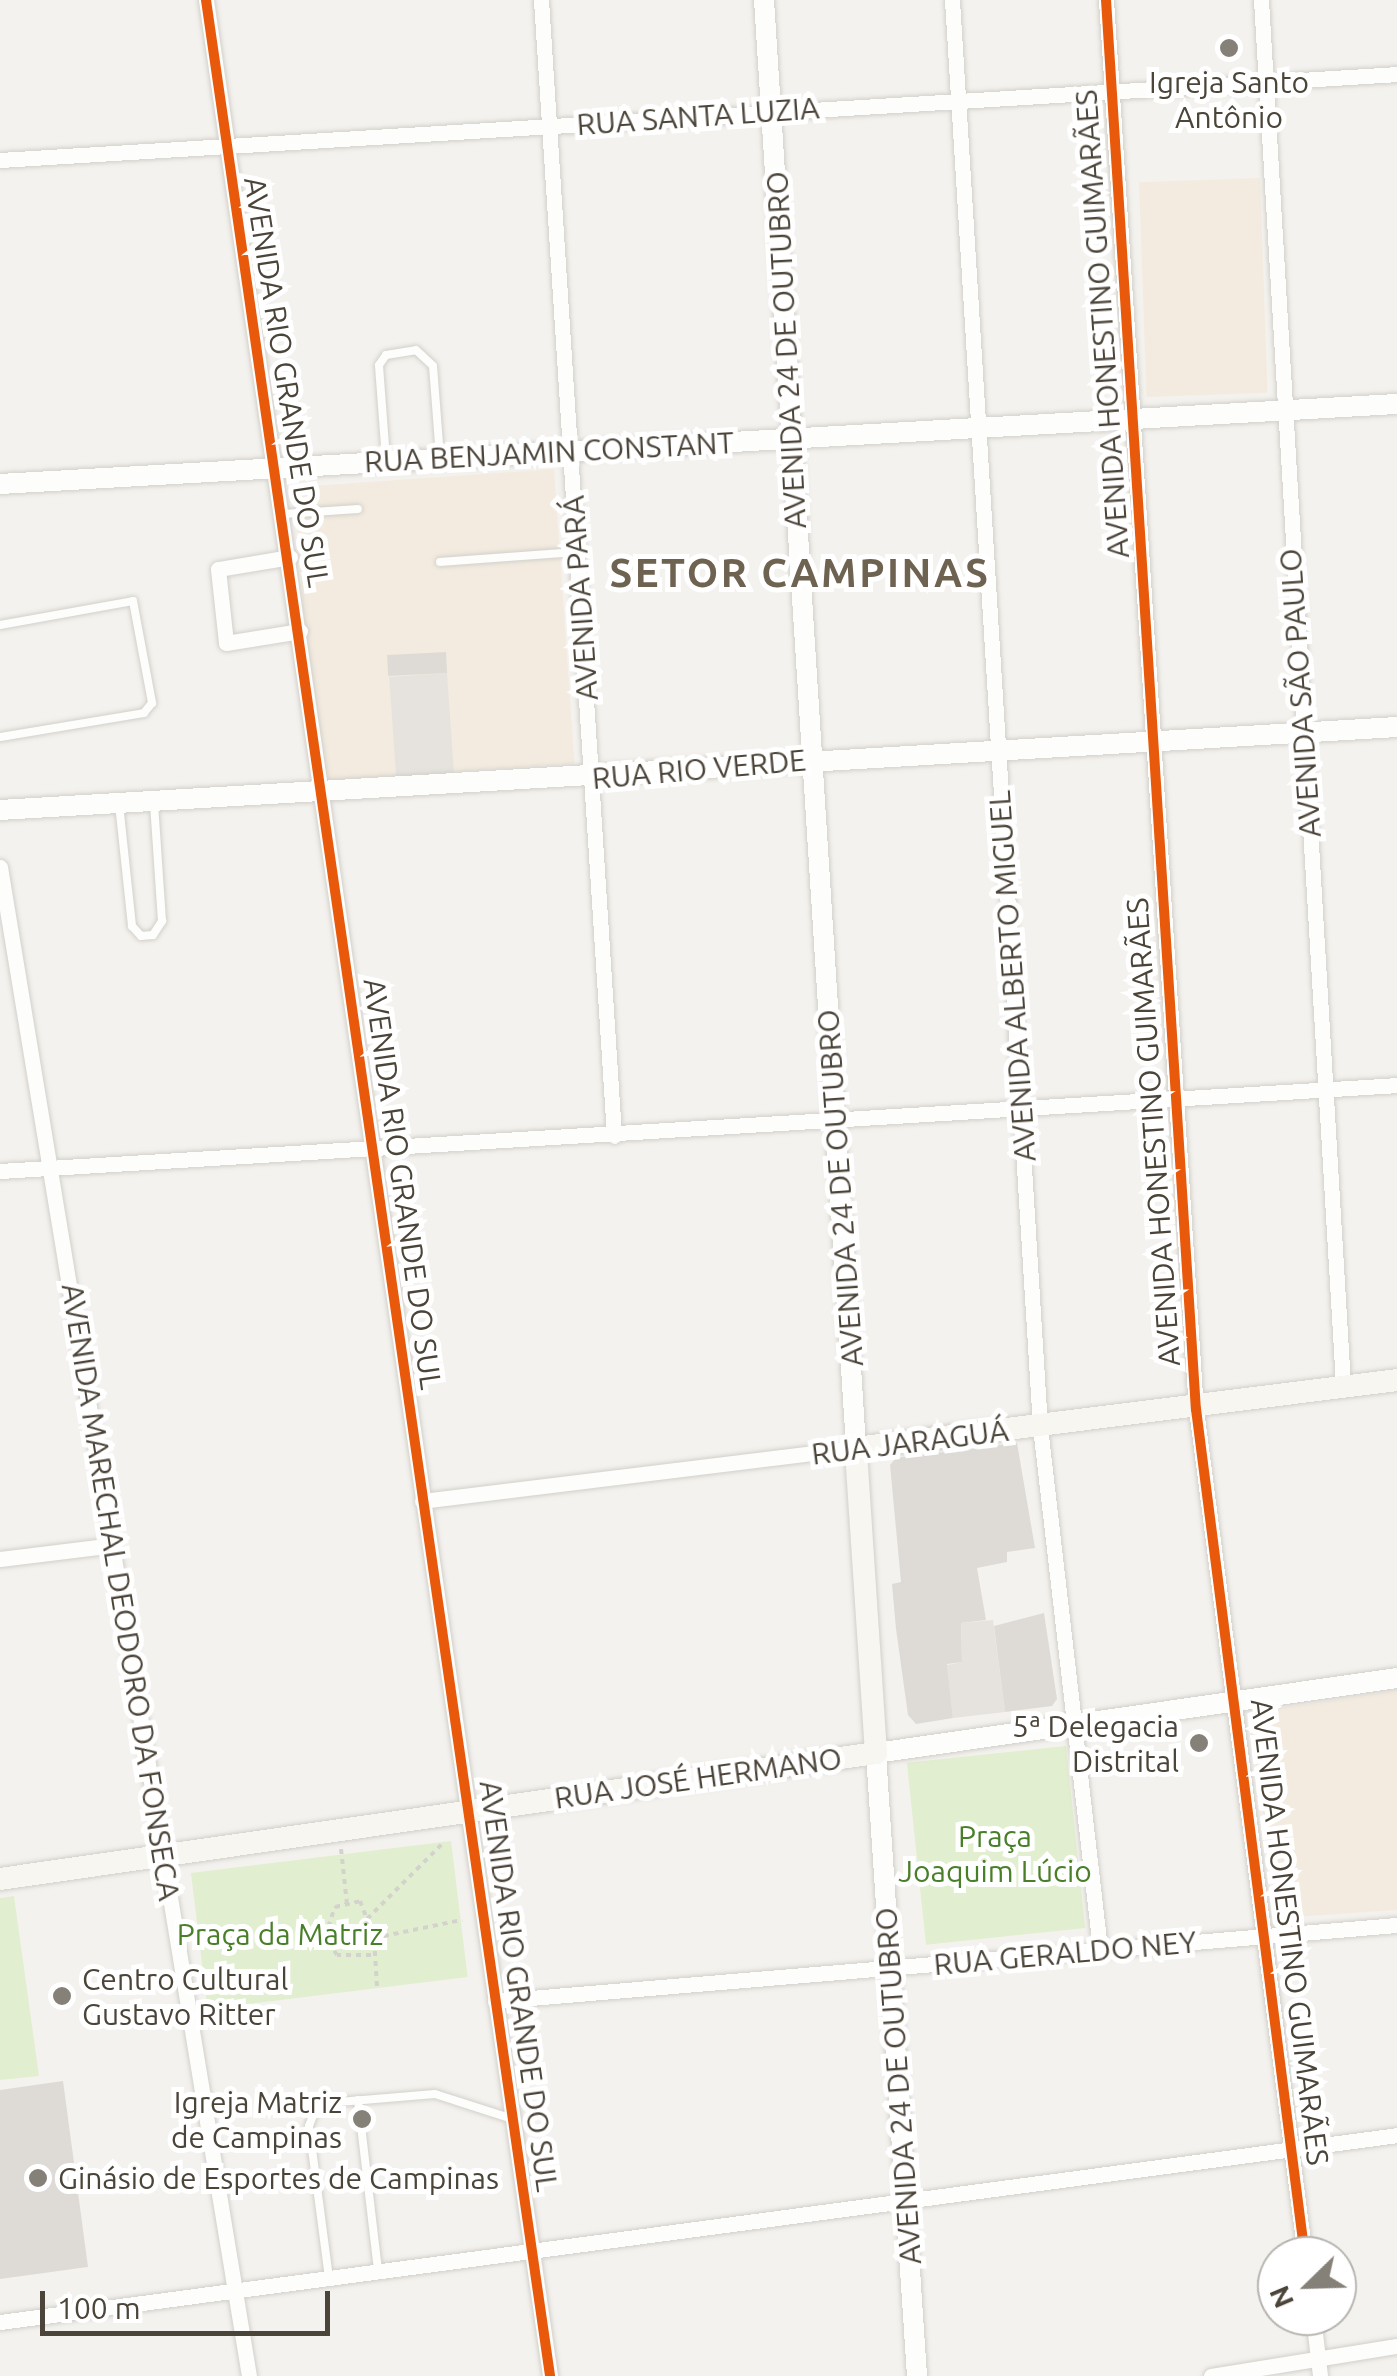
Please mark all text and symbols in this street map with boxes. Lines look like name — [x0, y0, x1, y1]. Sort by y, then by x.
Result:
marker: Igreja Santo Antônio — [1218, 37, 1240, 59]
place label: Igreja Santo Antônio — [1149, 64, 1309, 134]
street label: AVENIDA HONESTINO GUIMARÃES — [1068, 89, 1136, 559]
street label: RUA SANTA LUZIA — [575, 90, 821, 142]
street label: AVENIDA 24 DE OUTUBRO — [759, 170, 813, 530]
street label: AVENIDA RIO GRANDE DO SUL — [237, 174, 337, 590]
street label: RUA BENJAMIN CONSTANT — [363, 424, 735, 480]
street label: AVENIDA PARÁ — [555, 494, 605, 702]
street label: AVENIDA SÃO PAULO — [1272, 547, 1328, 839]
district label: SETOR CAMPINAS — [610, 549, 990, 597]
street label: RUA RIO VERDE — [591, 742, 807, 796]
street label: AVENIDA ALBERTO MIGUEL — [981, 789, 1043, 1163]
street label: AVENIDA HONESTINO GUIMARÃES — [1119, 897, 1187, 1367]
street label: AVENIDA RIO GRANDE DO SUL — [356, 976, 450, 1392]
street label: AVENIDA 24 DE OUTUBRO — [810, 1008, 870, 1368]
street label: AVENIDA MARECHAL DEODORO DA FONSECA — [54, 1281, 188, 1903]
street label: RUA JARAGUÁ — [809, 1412, 1011, 1472]
street label: AVENIDA HONESTINO GUIMARÃES — [1244, 1697, 1336, 2167]
place label: 5ª Delegacia Distrital — [1012, 1708, 1179, 1778]
marker: 5ª Delegacia Distrital — [1188, 1732, 1210, 1754]
street label: RUA JOSÉ HERMANO — [552, 1740, 844, 1816]
street label: AVENIDA RIO GRANDE DO SUL — [472, 1778, 566, 2194]
park label: Praça Joaquim Lúcio — [898, 1818, 1092, 1888]
street label: AVENIDA 24 DE OUTUBRO — [868, 1906, 928, 2266]
park label: Praça da Matriz — [177, 1916, 383, 1952]
street label: RUA GERALDO NEY — [932, 1924, 1198, 1982]
place label: Centro Cultural Gustavo Ritter — [82, 1961, 288, 2032]
marker: Centro Cultural Gustavo Ritter — [51, 1985, 73, 2007]
place label: Igreja Matriz de Campinas — [171, 2084, 342, 2154]
marker: Igreja Matriz de Campinas — [351, 2108, 373, 2130]
place label: Ginásio de Esportes de Campinas — [58, 2160, 499, 2196]
marker: Ginásio de Esportes de Campinas — [27, 2167, 49, 2189]
north arrow — [1257, 2236, 1357, 2336]
scale bar — [45, 2271, 335, 2333]
text: N — [1262, 2281, 1299, 2313]
text: 100 m — [57, 2291, 141, 2325]

